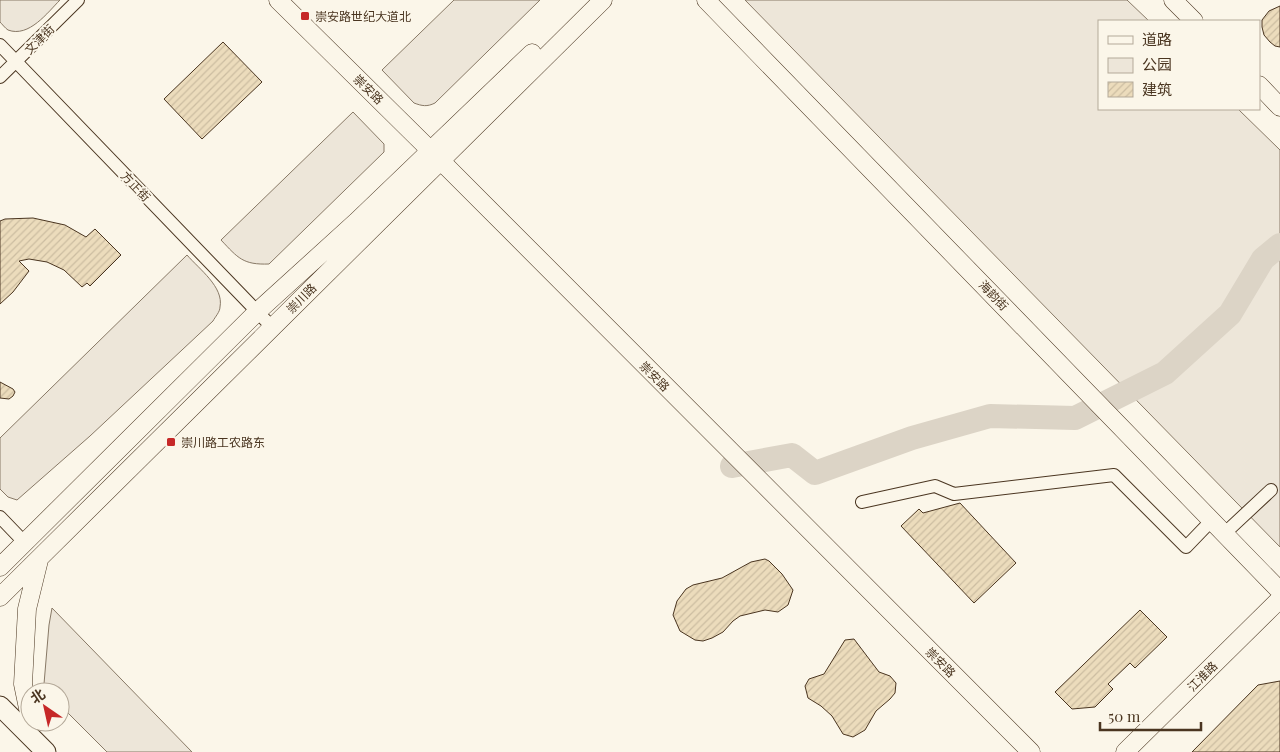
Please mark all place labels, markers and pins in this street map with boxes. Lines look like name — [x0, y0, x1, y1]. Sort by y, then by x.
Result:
place label: 崇安路世纪大道北 — [315, 8, 411, 24]
marker: 崇安路世纪大道北 — [299, 10, 311, 22]
place label: 崇川路工农路东 — [181, 434, 265, 450]
marker: 崇川路工农路东 — [165, 436, 177, 448]

